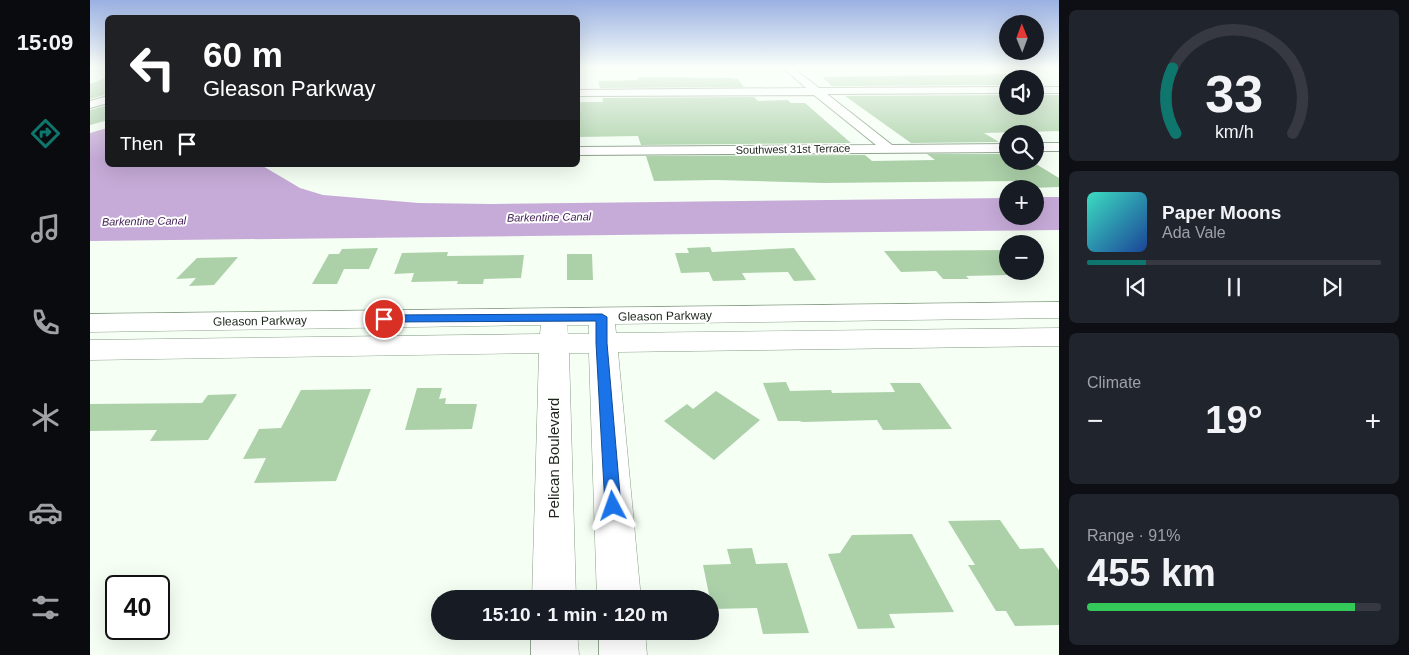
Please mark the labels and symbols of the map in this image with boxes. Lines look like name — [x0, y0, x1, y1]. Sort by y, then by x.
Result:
north arrow — [999, 15, 1044, 60]
street label: Southwest 31st Terrace — [736, 142, 850, 156]
water label: Barkentine Canal — [507, 210, 592, 224]
water label: Barkentine Canal — [102, 214, 187, 228]
pin — [363, 298, 405, 340]
street label: Gleason Parkway — [618, 308, 712, 324]
street label: Gleason Parkway — [213, 313, 307, 329]
street label: Pelican Boulevard — [545, 398, 562, 518]
position arrow — [586, 479, 638, 531]
speed limit sign: 40 — [105, 575, 170, 640]

